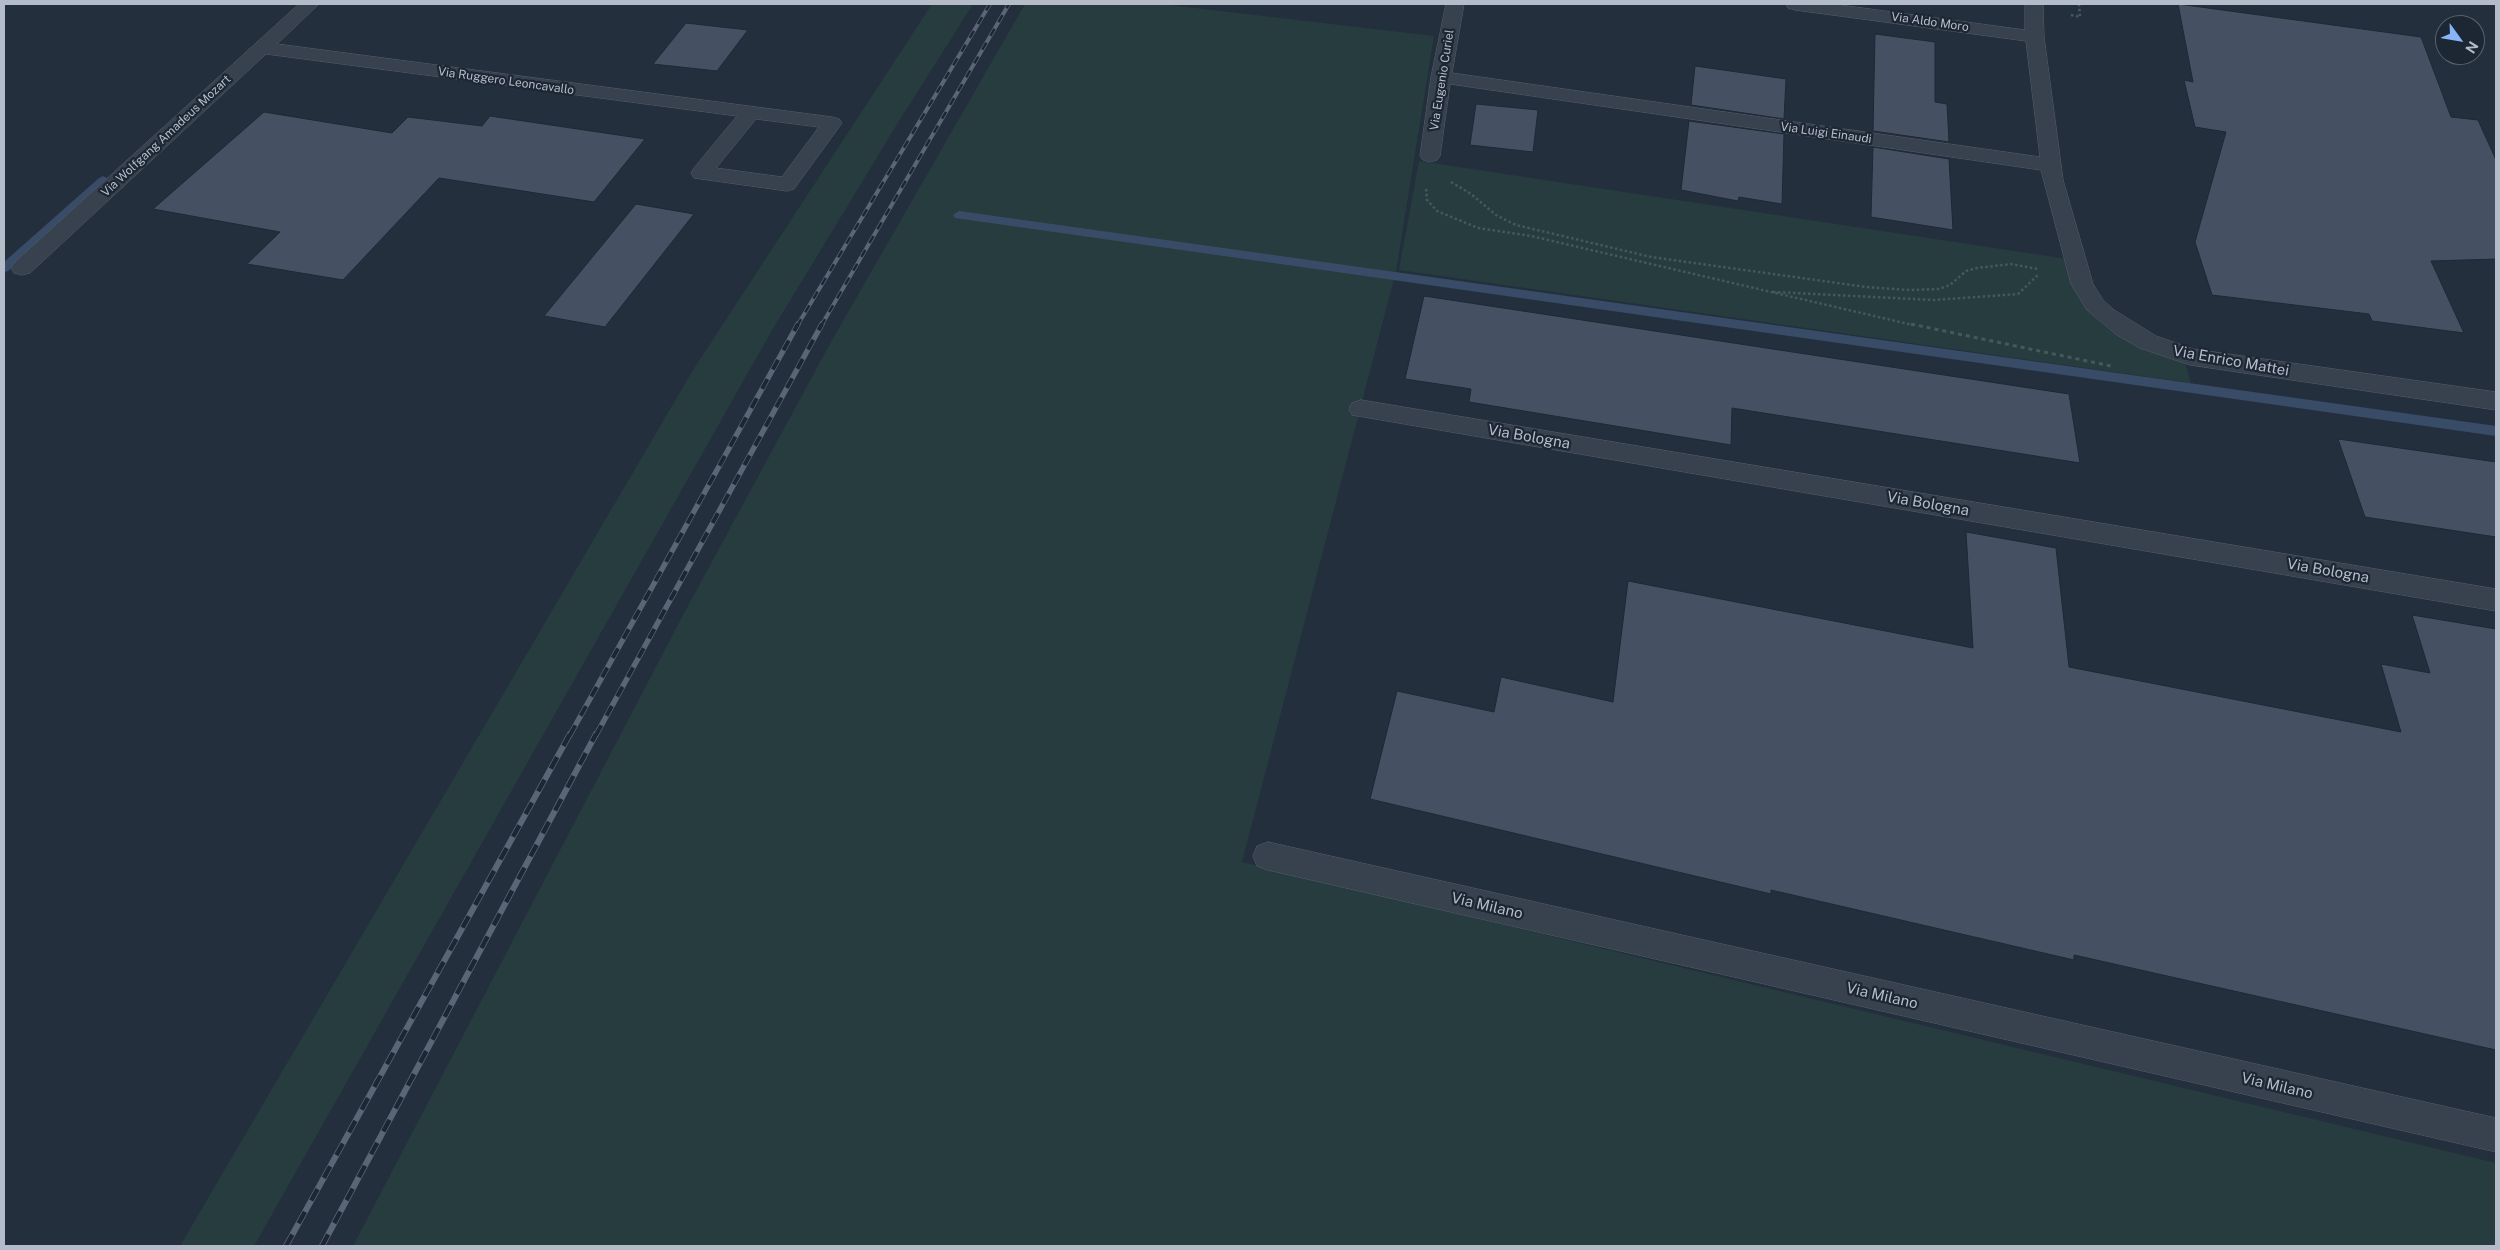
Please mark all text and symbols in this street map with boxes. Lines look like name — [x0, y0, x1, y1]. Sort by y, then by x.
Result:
street label: Via Aldo Moro — [1890, 9, 1970, 35]
north arrow — [2435, 15, 2485, 65]
street label: Via Eugenio Curiel — [1427, 29, 1457, 131]
text: N — [2462, 39, 2482, 56]
street label: Via Ruggero Leoncavallo — [437, 64, 575, 98]
street label: Via Wolfgang Amadeus Mozart — [98, 72, 234, 200]
street label: Via Luigi Einaudi — [1779, 119, 1873, 147]
street label: Via Enrico Mattei — [2172, 342, 2290, 380]
street label: Via Bologna — [1486, 421, 1572, 453]
street label: Via Bologna — [1885, 488, 1971, 520]
street label: Via Bologna — [2285, 555, 2371, 587]
street label: Via Milano — [1450, 889, 1524, 923]
street label: Via Milano — [1845, 979, 1919, 1013]
street label: Via Milano — [2240, 1069, 2314, 1103]

